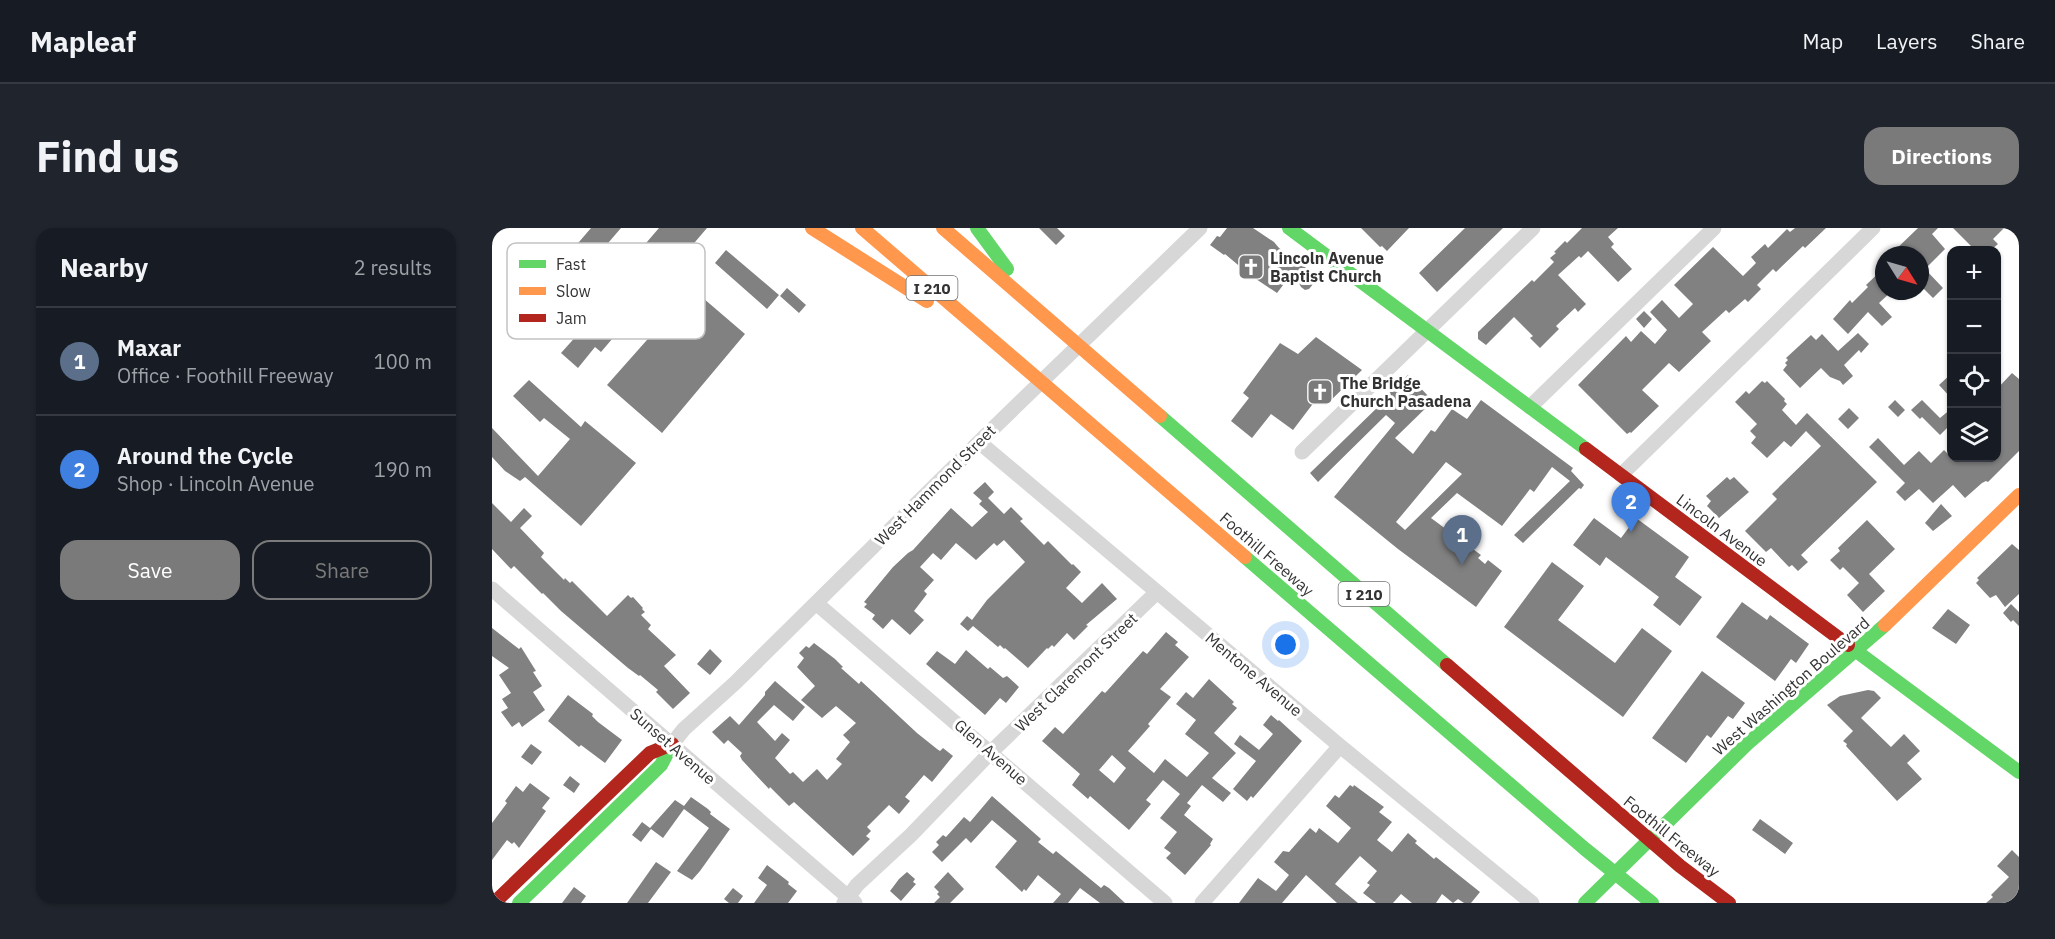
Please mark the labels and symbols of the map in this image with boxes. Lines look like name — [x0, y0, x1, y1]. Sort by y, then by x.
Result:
legend — [507, 243, 705, 339]
north arrow — [1875, 246, 1929, 300]
place label: Lincoln Avenue Baptist Church — [1270, 248, 1384, 286]
church icon: Lincoln Avenue Baptist Church — [1236, 252, 1266, 282]
text: Fast — [556, 254, 586, 274]
road number: I 210 — [906, 276, 958, 300]
text: Slow — [556, 281, 591, 301]
text: Jam — [556, 308, 587, 328]
place label: The Bridge Church Pasadena — [1340, 373, 1471, 411]
church icon: The Bridge Church Pasadena — [1305, 377, 1335, 407]
street label: West Hammond Street — [870, 420, 1000, 550]
pin: 2 — [1612, 482, 1650, 532]
street label: Lincoln Avenue — [1673, 489, 1772, 571]
street label: Foothill Freeway — [1216, 508, 1318, 600]
pin: 1 — [1442, 516, 1482, 565]
road number: I 210 — [1338, 582, 1390, 606]
street label: West Claremont Street — [1011, 608, 1141, 736]
street label: West Washington Boulevard — [1709, 612, 1873, 760]
street label: Mentone Avenue — [1201, 628, 1307, 721]
your location — [1271, 630, 1300, 659]
street label: Sunset Avenue — [626, 703, 720, 789]
street label: Glen Avenue — [950, 715, 1032, 789]
street label: Foothill Freeway — [1620, 791, 1724, 881]

